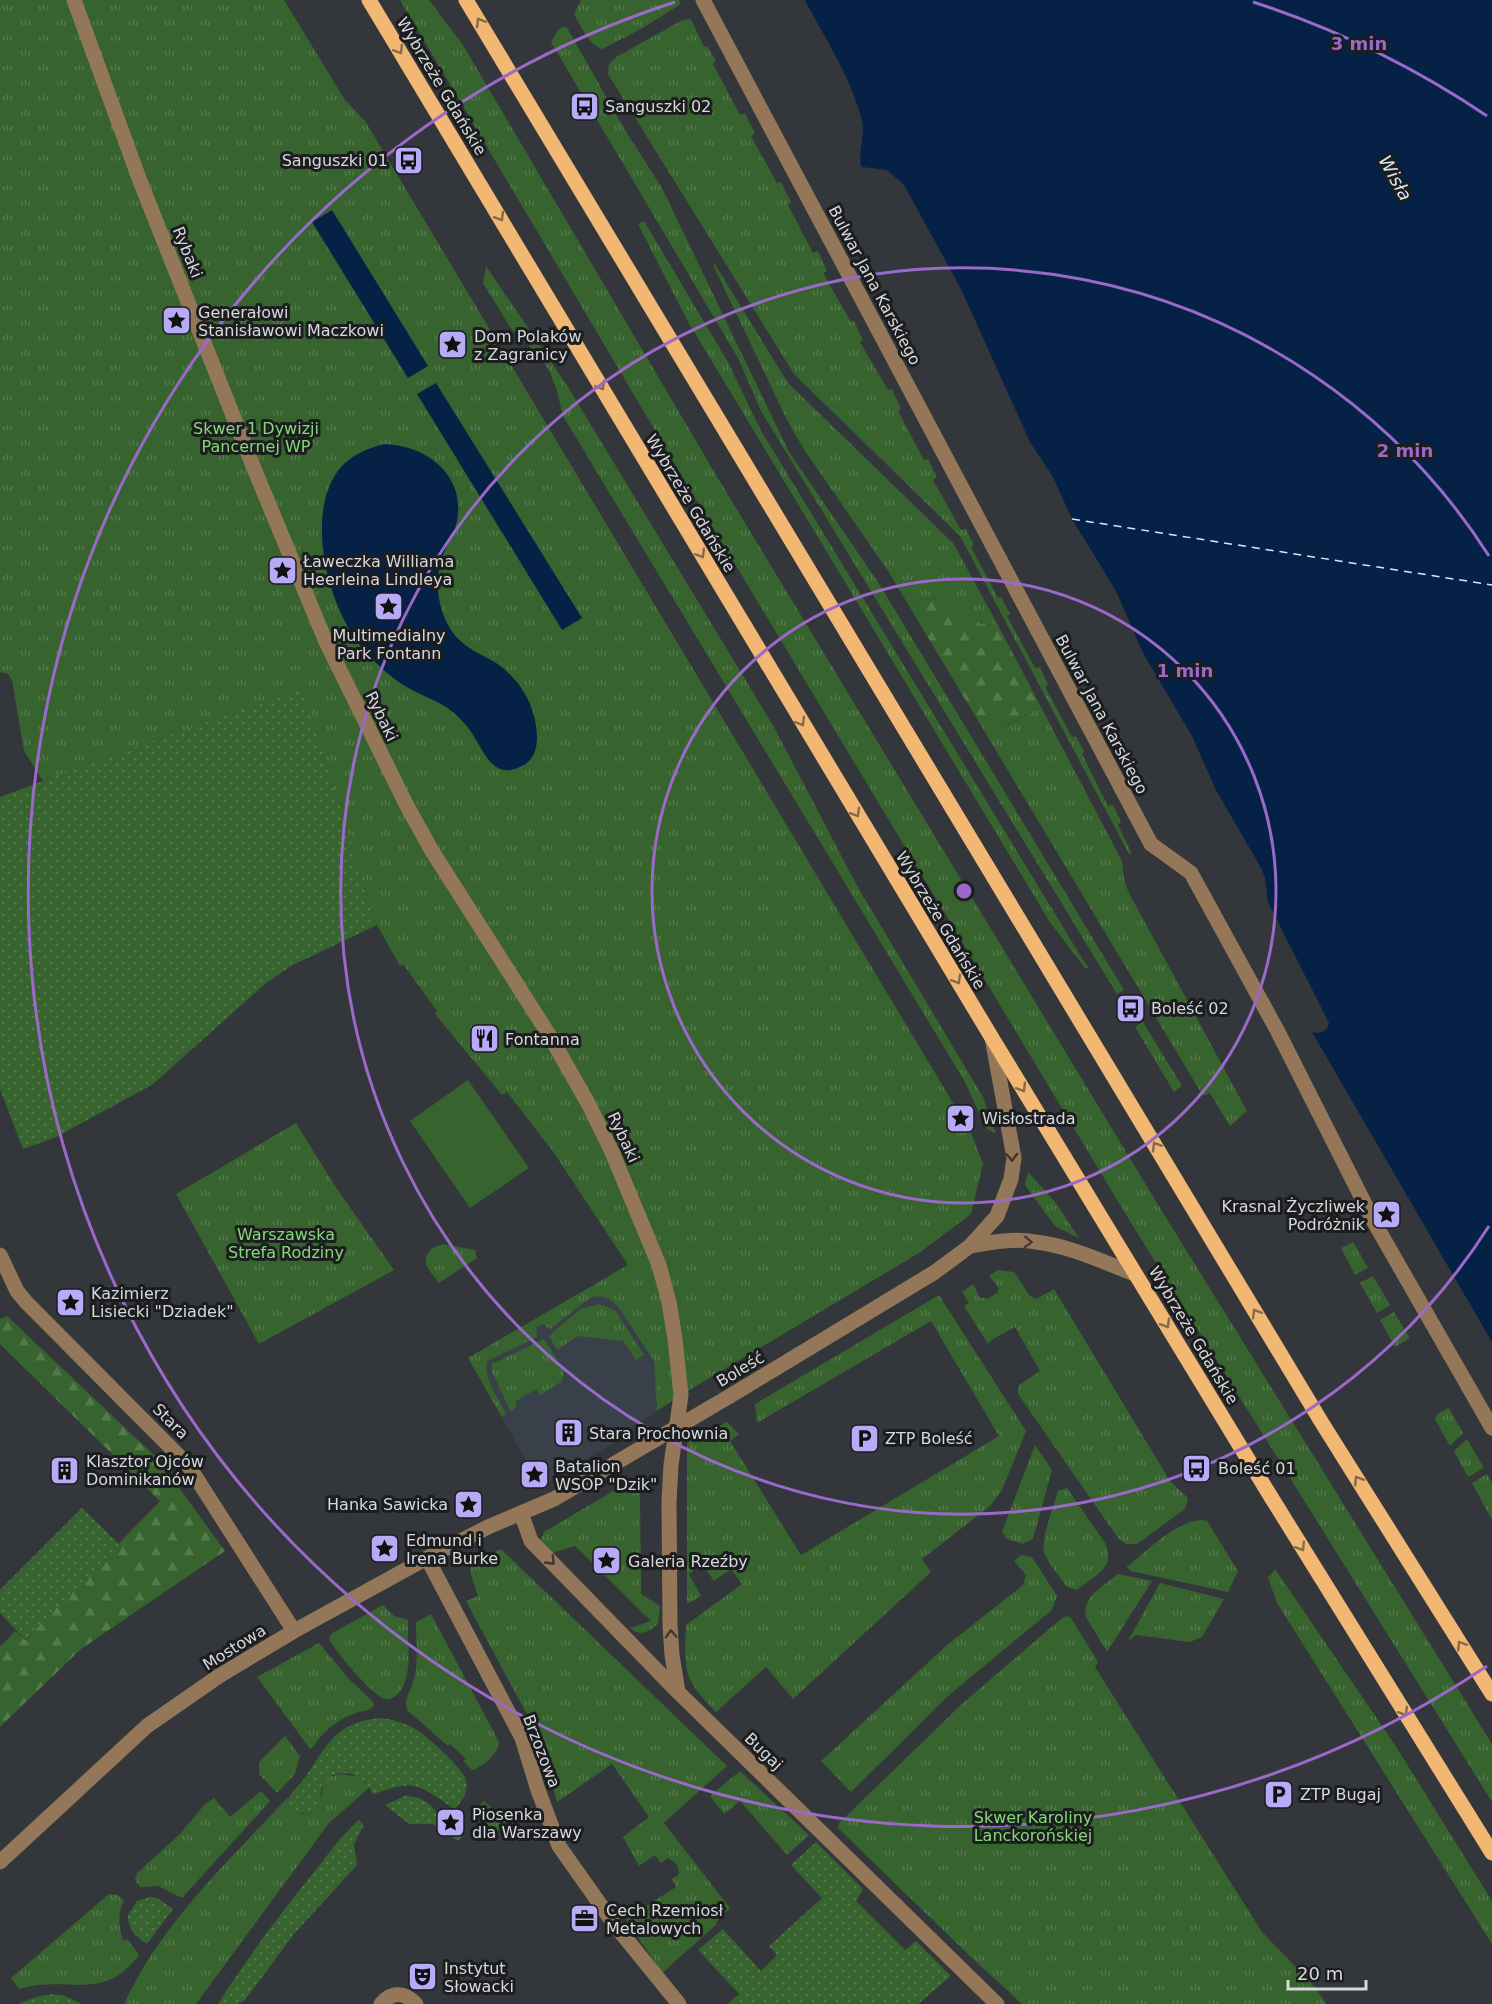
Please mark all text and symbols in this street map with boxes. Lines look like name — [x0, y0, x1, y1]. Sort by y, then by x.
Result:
street label: Wybrzeże Gdańskie — [393, 14, 490, 159]
one-way arrow — [475, 18, 487, 28]
text: 3 min — [1331, 33, 1387, 54]
one-way arrow — [392, 44, 404, 54]
bus stop icon: Sanguszki 02 — [568, 90, 600, 122]
place label: Sanguszki 02 — [605, 97, 711, 116]
bus stop icon: Sanguszki 01 — [393, 144, 425, 176]
place label: Sanguszki 01 — [282, 151, 388, 170]
water label: Wisła — [1375, 152, 1416, 204]
street label: Bulwar Jana Karskiego — [824, 202, 925, 368]
one-way arrow — [493, 211, 505, 221]
street label: Rybaki — [169, 224, 206, 280]
place label: Generałowi Stanisławowi Maczkowi — [198, 303, 384, 340]
place icon: Generałowi Stanisławowi Maczkowi — [161, 305, 193, 337]
place label: Dom Polaków z Zagranicy — [474, 327, 581, 364]
place icon: Dom Polaków z Zagranicy — [437, 329, 469, 361]
one-way arrow — [594, 380, 606, 391]
park label: Skwer 1 Dywizji Pancernej WP — [193, 419, 319, 456]
street label: Wybrzeże Gdańskie — [642, 431, 739, 576]
text: 2 min — [1377, 440, 1433, 461]
one-way arrow — [693, 548, 705, 558]
place label: Ławeczka Williama Heerleina Lindleya — [302, 552, 454, 589]
place icon: Ławeczka Williama Heerleina Lindleya — [266, 554, 298, 586]
place icon: Multimedialny Park Fontann — [373, 591, 405, 623]
place label: Multimedialny Park Fontann — [333, 626, 446, 663]
street label: Bulwar Jana Karskiego — [1051, 631, 1152, 797]
text: 1 min — [1157, 660, 1213, 681]
street label: Rybaki — [361, 688, 402, 744]
one-way arrow — [793, 716, 805, 726]
one-way arrow — [848, 807, 860, 817]
street label: Wybrzeże Gdańskie — [892, 848, 989, 993]
centre of rings — [954, 881, 974, 901]
one-way arrow — [949, 974, 961, 984]
bus stop icon: Boleść 02 — [1114, 992, 1146, 1024]
place label: Boleść 02 — [1151, 999, 1229, 1018]
restaurant icon: Fontanna — [468, 1023, 500, 1055]
place label: Fontanna — [505, 1030, 580, 1049]
one-way arrow — [1015, 1082, 1027, 1092]
place icon: Wisłostrada — [945, 1102, 977, 1134]
street label: Rybaki — [604, 1109, 643, 1165]
place label: Wisłostrada — [982, 1109, 1076, 1128]
one-way arrow — [1151, 1142, 1163, 1152]
one-way arrow — [1006, 1153, 1019, 1162]
place label: Krasnal Życzliwek Podróżnik — [1222, 1197, 1366, 1234]
place icon: Krasnal Życzliwek Podróżnik — [1370, 1199, 1402, 1231]
park label: Warszawska Strefa Rodziny — [228, 1225, 344, 1262]
one-way arrow — [1024, 1235, 1033, 1248]
street label: Wybrzeże Gdańskie — [1145, 1263, 1242, 1408]
place label: Kazimierz Lisiecki "Dziadek" — [91, 1284, 234, 1321]
place icon: Kazimierz Lisiecki "Dziadek" — [54, 1286, 86, 1318]
one-way arrow — [1252, 1309, 1263, 1319]
one-way arrow — [1158, 1318, 1170, 1328]
street label: Boleść — [713, 1348, 768, 1391]
street label: Stara — [149, 1400, 192, 1443]
building icon: Stara Prochownia — [552, 1417, 584, 1449]
parking icon: ZTP Boleść — [848, 1422, 880, 1454]
place label: Stara Prochownia — [589, 1424, 728, 1443]
place label: ZTP Boleść — [885, 1429, 973, 1448]
place label: Klasztor Ojców Dominikanów — [86, 1452, 204, 1489]
bus stop icon: Boleść 01 — [1181, 1452, 1213, 1484]
building icon: Klasztor Ojców Dominikanów — [49, 1454, 81, 1486]
place label: Batalion WSOP "Dzik" — [555, 1457, 657, 1494]
place icon: Batalion WSOP "Dzik" — [518, 1459, 550, 1491]
place label: Boleść 01 — [1218, 1459, 1296, 1478]
one-way arrow — [1354, 1475, 1365, 1486]
place icon: Hanka Sawicka — [453, 1488, 485, 1520]
place label: Hanka Sawicka — [327, 1495, 448, 1514]
place label: Edmund i Irena Burke — [406, 1531, 498, 1568]
place icon: Edmund i Irena Burke — [369, 1533, 401, 1565]
one-way arrow — [1294, 1541, 1306, 1551]
place icon: Galeria Rzeźby — [591, 1545, 623, 1577]
place label: Galeria Rzeźby — [628, 1552, 748, 1571]
one-way arrow — [544, 1555, 555, 1565]
street label: Mostowa — [199, 1621, 269, 1674]
one-way arrow — [664, 1629, 677, 1638]
one-way arrow — [1457, 1641, 1468, 1652]
one-way arrow — [1397, 1706, 1409, 1716]
street label: Brzozowa — [519, 1712, 564, 1790]
street label: Bugaj — [741, 1729, 787, 1774]
parking icon: ZTP Bugaj — [1263, 1778, 1295, 1810]
place label: ZTP Bugaj — [1300, 1785, 1381, 1804]
place label: Piosenka dla Warszawy — [472, 1805, 582, 1842]
place icon: Piosenka dla Warszawy — [435, 1807, 467, 1839]
park label: Skwer Karoliny Lanckorońskiej — [974, 1808, 1092, 1845]
place label: Cech Rzemiosł Metalowych — [606, 1901, 724, 1938]
office icon: Cech Rzemiosł Metalowych — [569, 1903, 601, 1935]
scale bar — [1288, 1953, 1366, 1991]
place label: Instytut Słowacki — [444, 1959, 514, 1996]
theatre icon: Instytut Słowacki — [407, 1961, 439, 1993]
text: 20 m — [1297, 1963, 1343, 1984]

